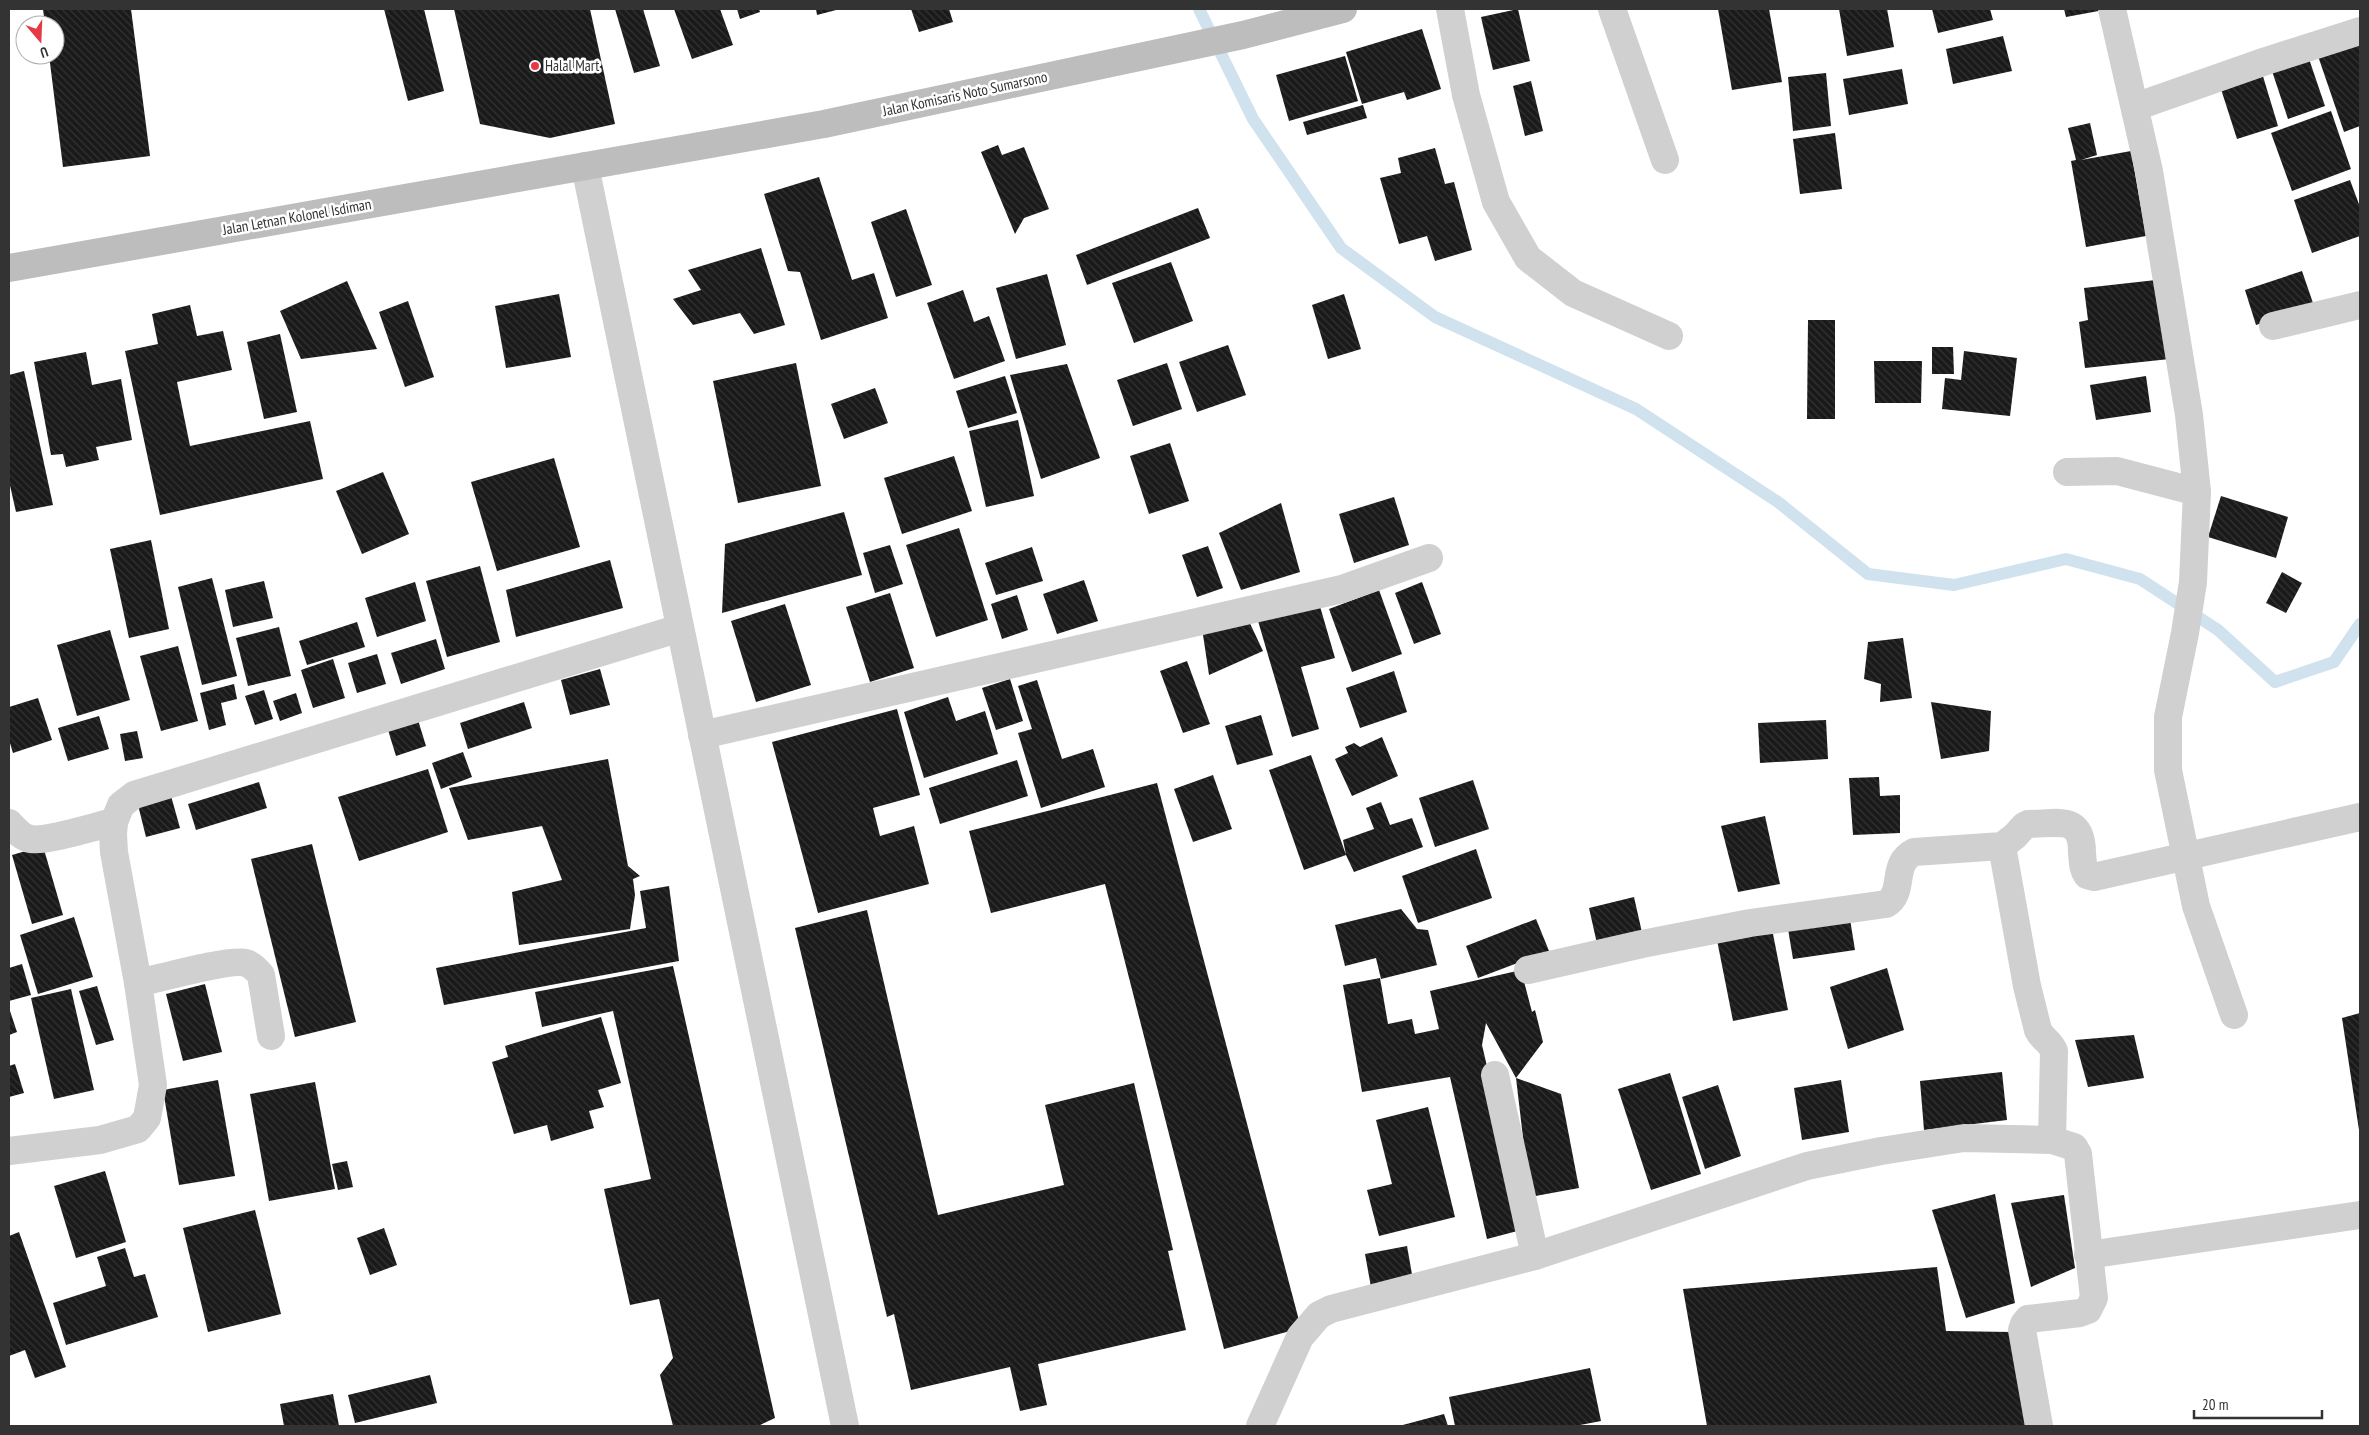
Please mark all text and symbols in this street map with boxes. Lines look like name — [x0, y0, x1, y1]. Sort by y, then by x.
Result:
north arrow — [15, 15, 65, 65]
text: U — [38, 43, 51, 62]
place label: Halal Mart — [545, 56, 599, 75]
marker: Halal Mart — [529, 60, 541, 72]
street label: Jalan Komisaris Noto Sumarsono — [880, 67, 1049, 120]
street label: Jalan Letnan Kolonel Isdiman — [220, 194, 373, 239]
scale bar — [2194, 1388, 2322, 1420]
text: 20 m — [2202, 1395, 2228, 1414]

